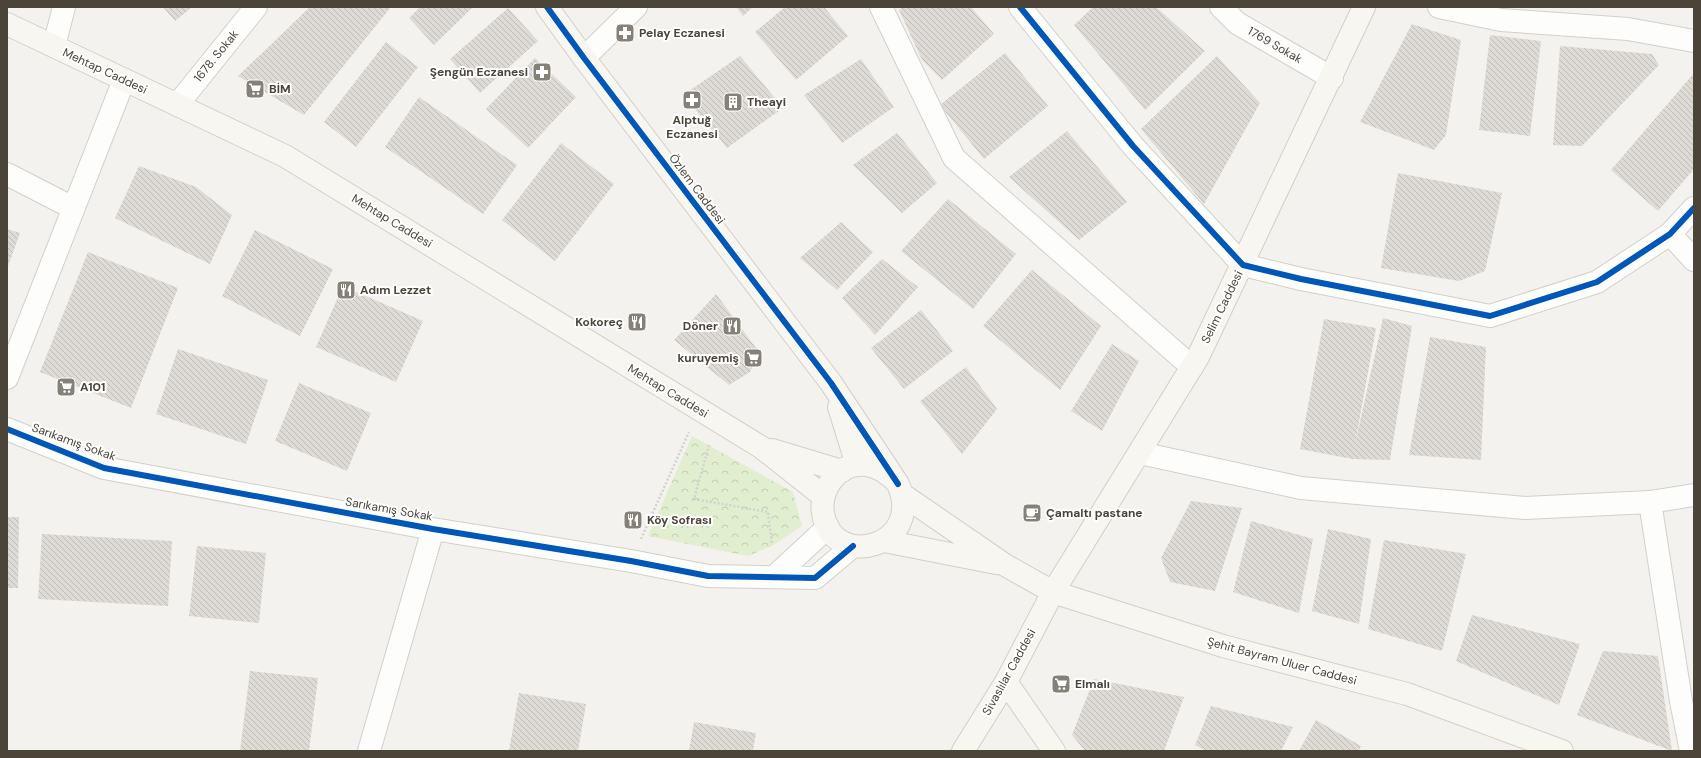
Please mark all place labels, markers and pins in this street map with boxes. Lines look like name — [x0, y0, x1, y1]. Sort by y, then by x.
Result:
pharmacy icon: Pelay Eczanesi — [614, 22, 636, 44]
place label: Pelay Eczanesi — [639, 25, 725, 41]
pharmacy icon: Şengün Eczanesi — [531, 61, 553, 83]
place label: Şengün Eczanesi — [430, 64, 528, 80]
supermarket icon: BİM — [244, 78, 266, 100]
place label: BİM — [269, 81, 291, 97]
pharmacy icon: Alptuğ Eczanesi — [681, 89, 703, 111]
building icon: Theayi — [722, 91, 744, 113]
place label: Theayi — [747, 94, 786, 110]
place label: Alptuğ Eczanesi — [666, 112, 718, 142]
restaurant icon: Adım Lezzet — [335, 279, 357, 301]
place label: Adım Lezzet — [360, 282, 431, 298]
restaurant icon: Kokoreç — [626, 311, 648, 333]
place label: Kokoreç — [575, 314, 623, 330]
restaurant icon: Döner — [721, 315, 743, 337]
place label: Döner — [683, 318, 718, 334]
supermarket icon: kuruyemiş — [742, 347, 764, 369]
place label: kuruyemiş — [677, 350, 739, 366]
supermarket icon: A101 — [55, 376, 77, 398]
place label: A101 — [80, 379, 105, 395]
cafe icon: Çamaltı pastane — [1021, 502, 1043, 524]
place label: Çamaltı pastane — [1046, 505, 1143, 521]
restaurant icon: Köy Sofrası — [622, 509, 644, 531]
place label: Köy Sofrası — [647, 512, 712, 528]
supermarket icon: Elmalı — [1050, 673, 1072, 695]
place label: Elmalı — [1075, 676, 1110, 692]

